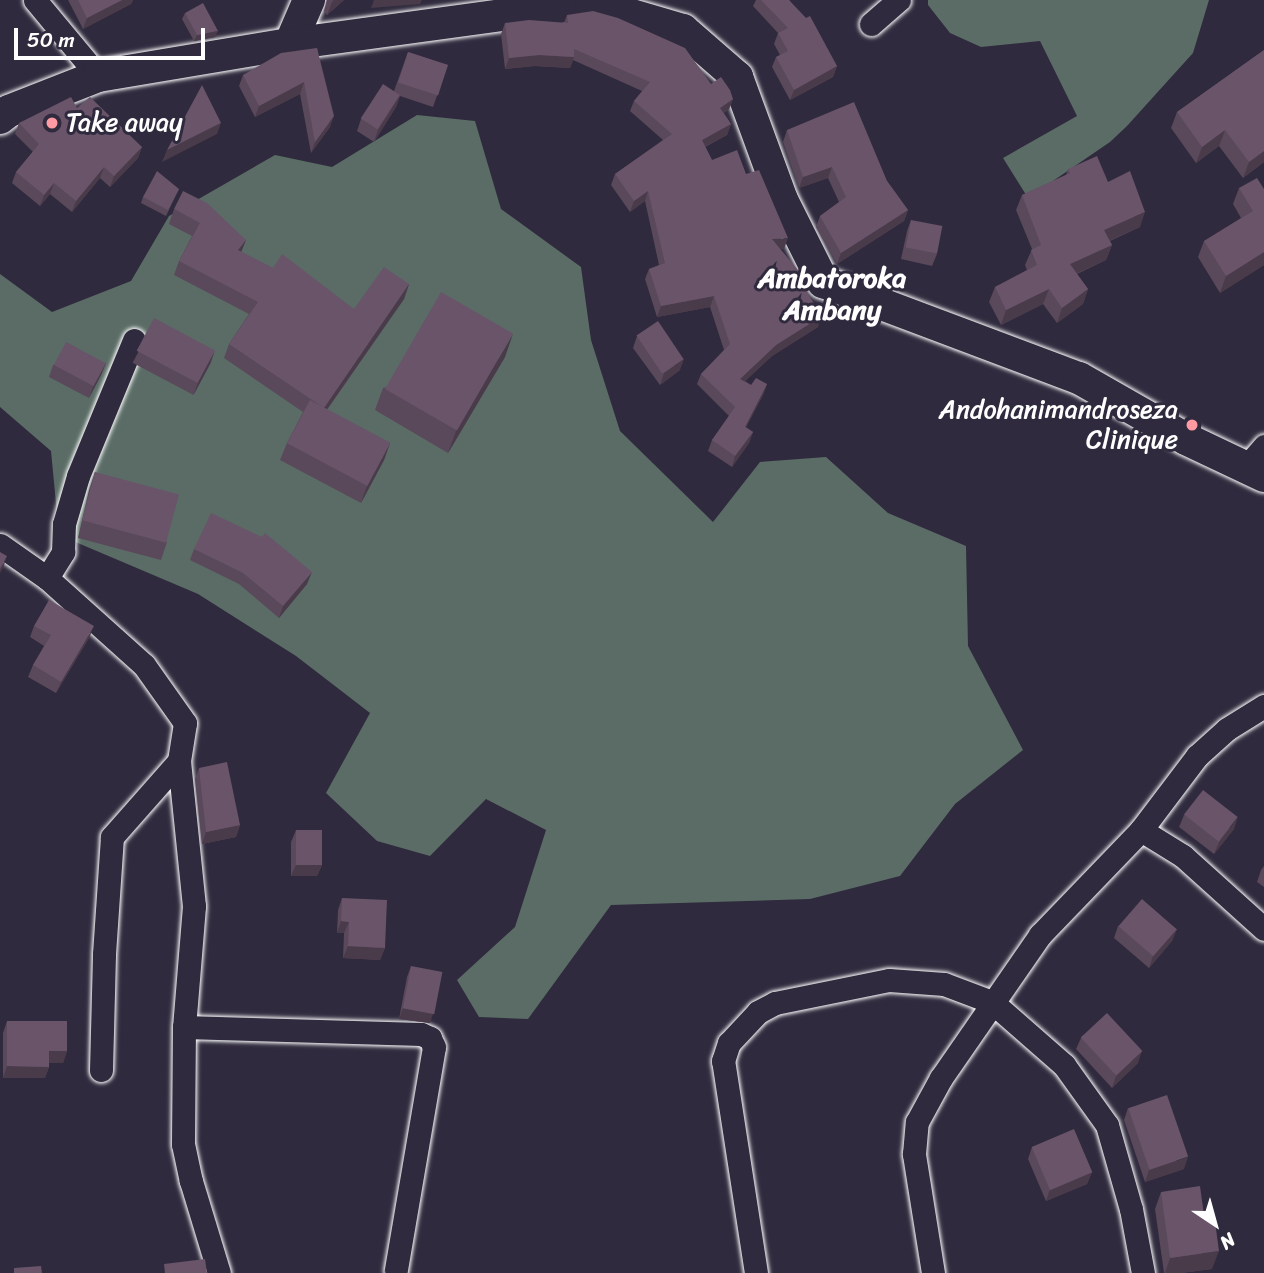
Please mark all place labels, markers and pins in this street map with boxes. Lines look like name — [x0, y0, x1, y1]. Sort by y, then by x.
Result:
place label: Take away — [66, 107, 183, 139]
marker: Take away — [44, 115, 60, 131]
place label: Andohanimandroseza Clinique — [939, 394, 1178, 456]
marker: Andohanimandroseza Clinique — [1184, 417, 1200, 433]

